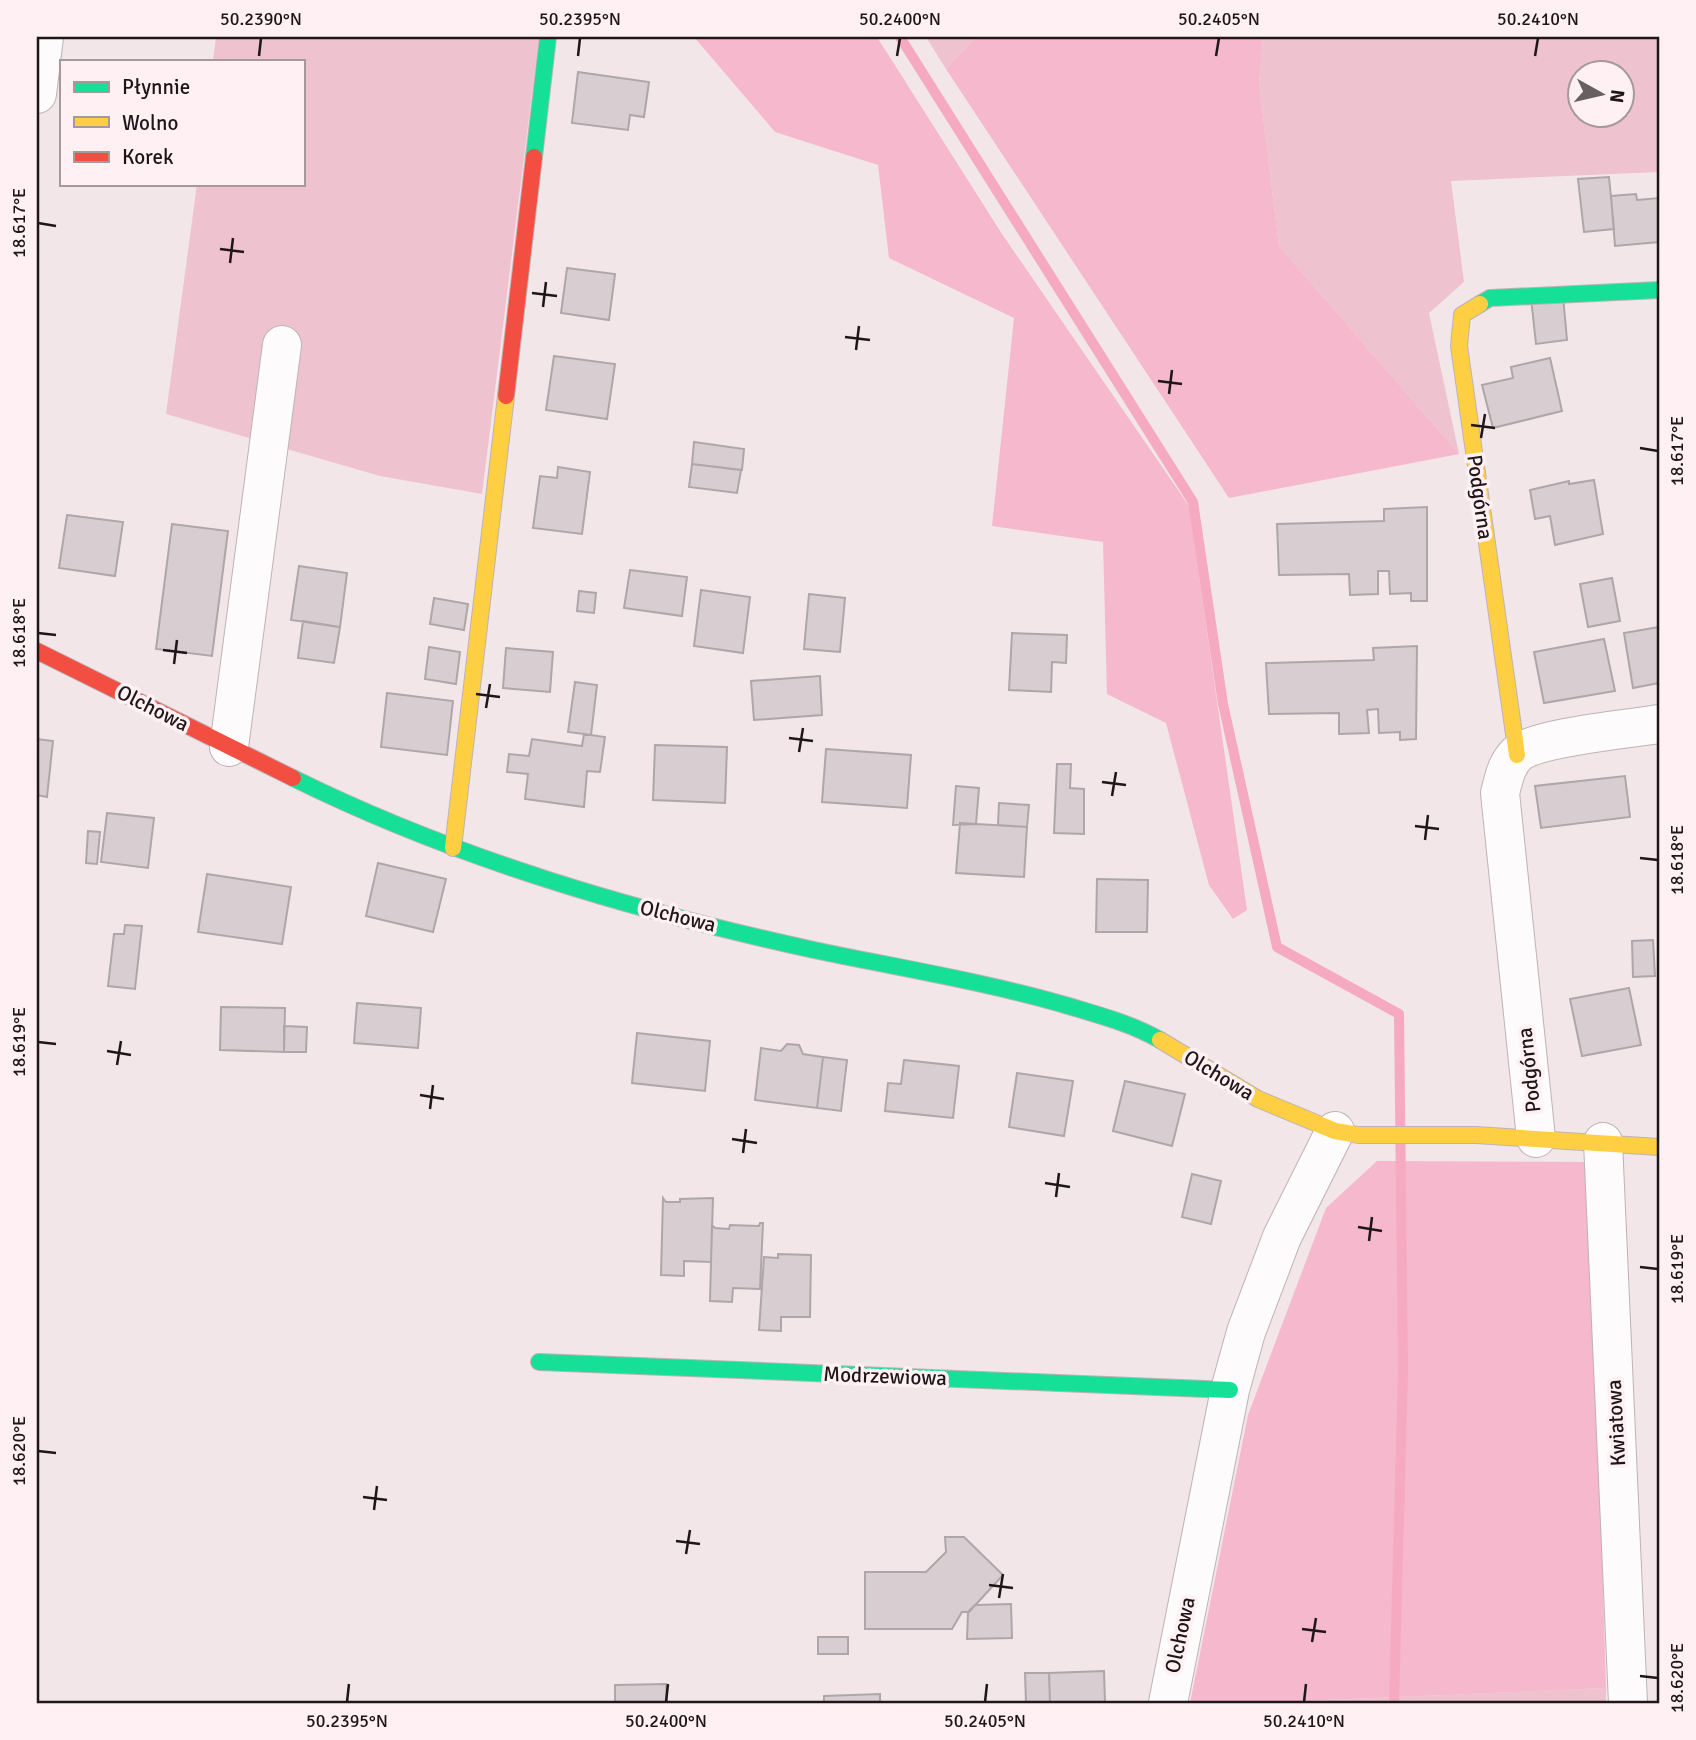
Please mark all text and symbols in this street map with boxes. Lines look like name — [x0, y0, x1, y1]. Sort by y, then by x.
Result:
text: 50.2390°N — [220, 8, 302, 30]
text: 50.2395°N — [539, 8, 621, 30]
text: 50.2400°N — [859, 8, 941, 30]
text: 50.2405°N — [1178, 8, 1260, 30]
text: 50.2410°N — [1497, 8, 1579, 30]
legend — [60, 60, 304, 186]
north arrow — [1566, 60, 1636, 130]
text: Płynnie — [122, 74, 190, 100]
text: N — [1604, 88, 1630, 104]
text: Wolno — [122, 110, 178, 136]
text: Korek — [122, 144, 174, 170]
text: 18.617°E — [8, 188, 30, 258]
text: 18.617°E — [1666, 416, 1688, 486]
street label: Podgórna — [1461, 453, 1499, 541]
text: 18.618°E — [8, 598, 30, 668]
street label: Olchowa — [113, 679, 193, 737]
text: 18.618°E — [1666, 825, 1688, 895]
street label: Olchowa — [637, 894, 719, 938]
text: 18.619°E — [8, 1007, 30, 1077]
street label: Podgórna — [1512, 1026, 1546, 1114]
street label: Olchowa — [1179, 1044, 1259, 1106]
text: 18.619°E — [1666, 1234, 1688, 1304]
street label: Modrzewiowa — [823, 1361, 947, 1391]
street label: Kwiatowa — [1601, 1379, 1631, 1467]
text: 18.620°E — [8, 1416, 30, 1486]
street label: Olchowa — [1159, 1594, 1201, 1676]
text: 18.620°E — [1666, 1643, 1688, 1713]
text: 50.2395°N — [306, 1710, 388, 1732]
text: 50.2400°N — [625, 1710, 707, 1732]
text: 50.2405°N — [944, 1710, 1026, 1732]
text: 50.2410°N — [1263, 1710, 1345, 1732]

